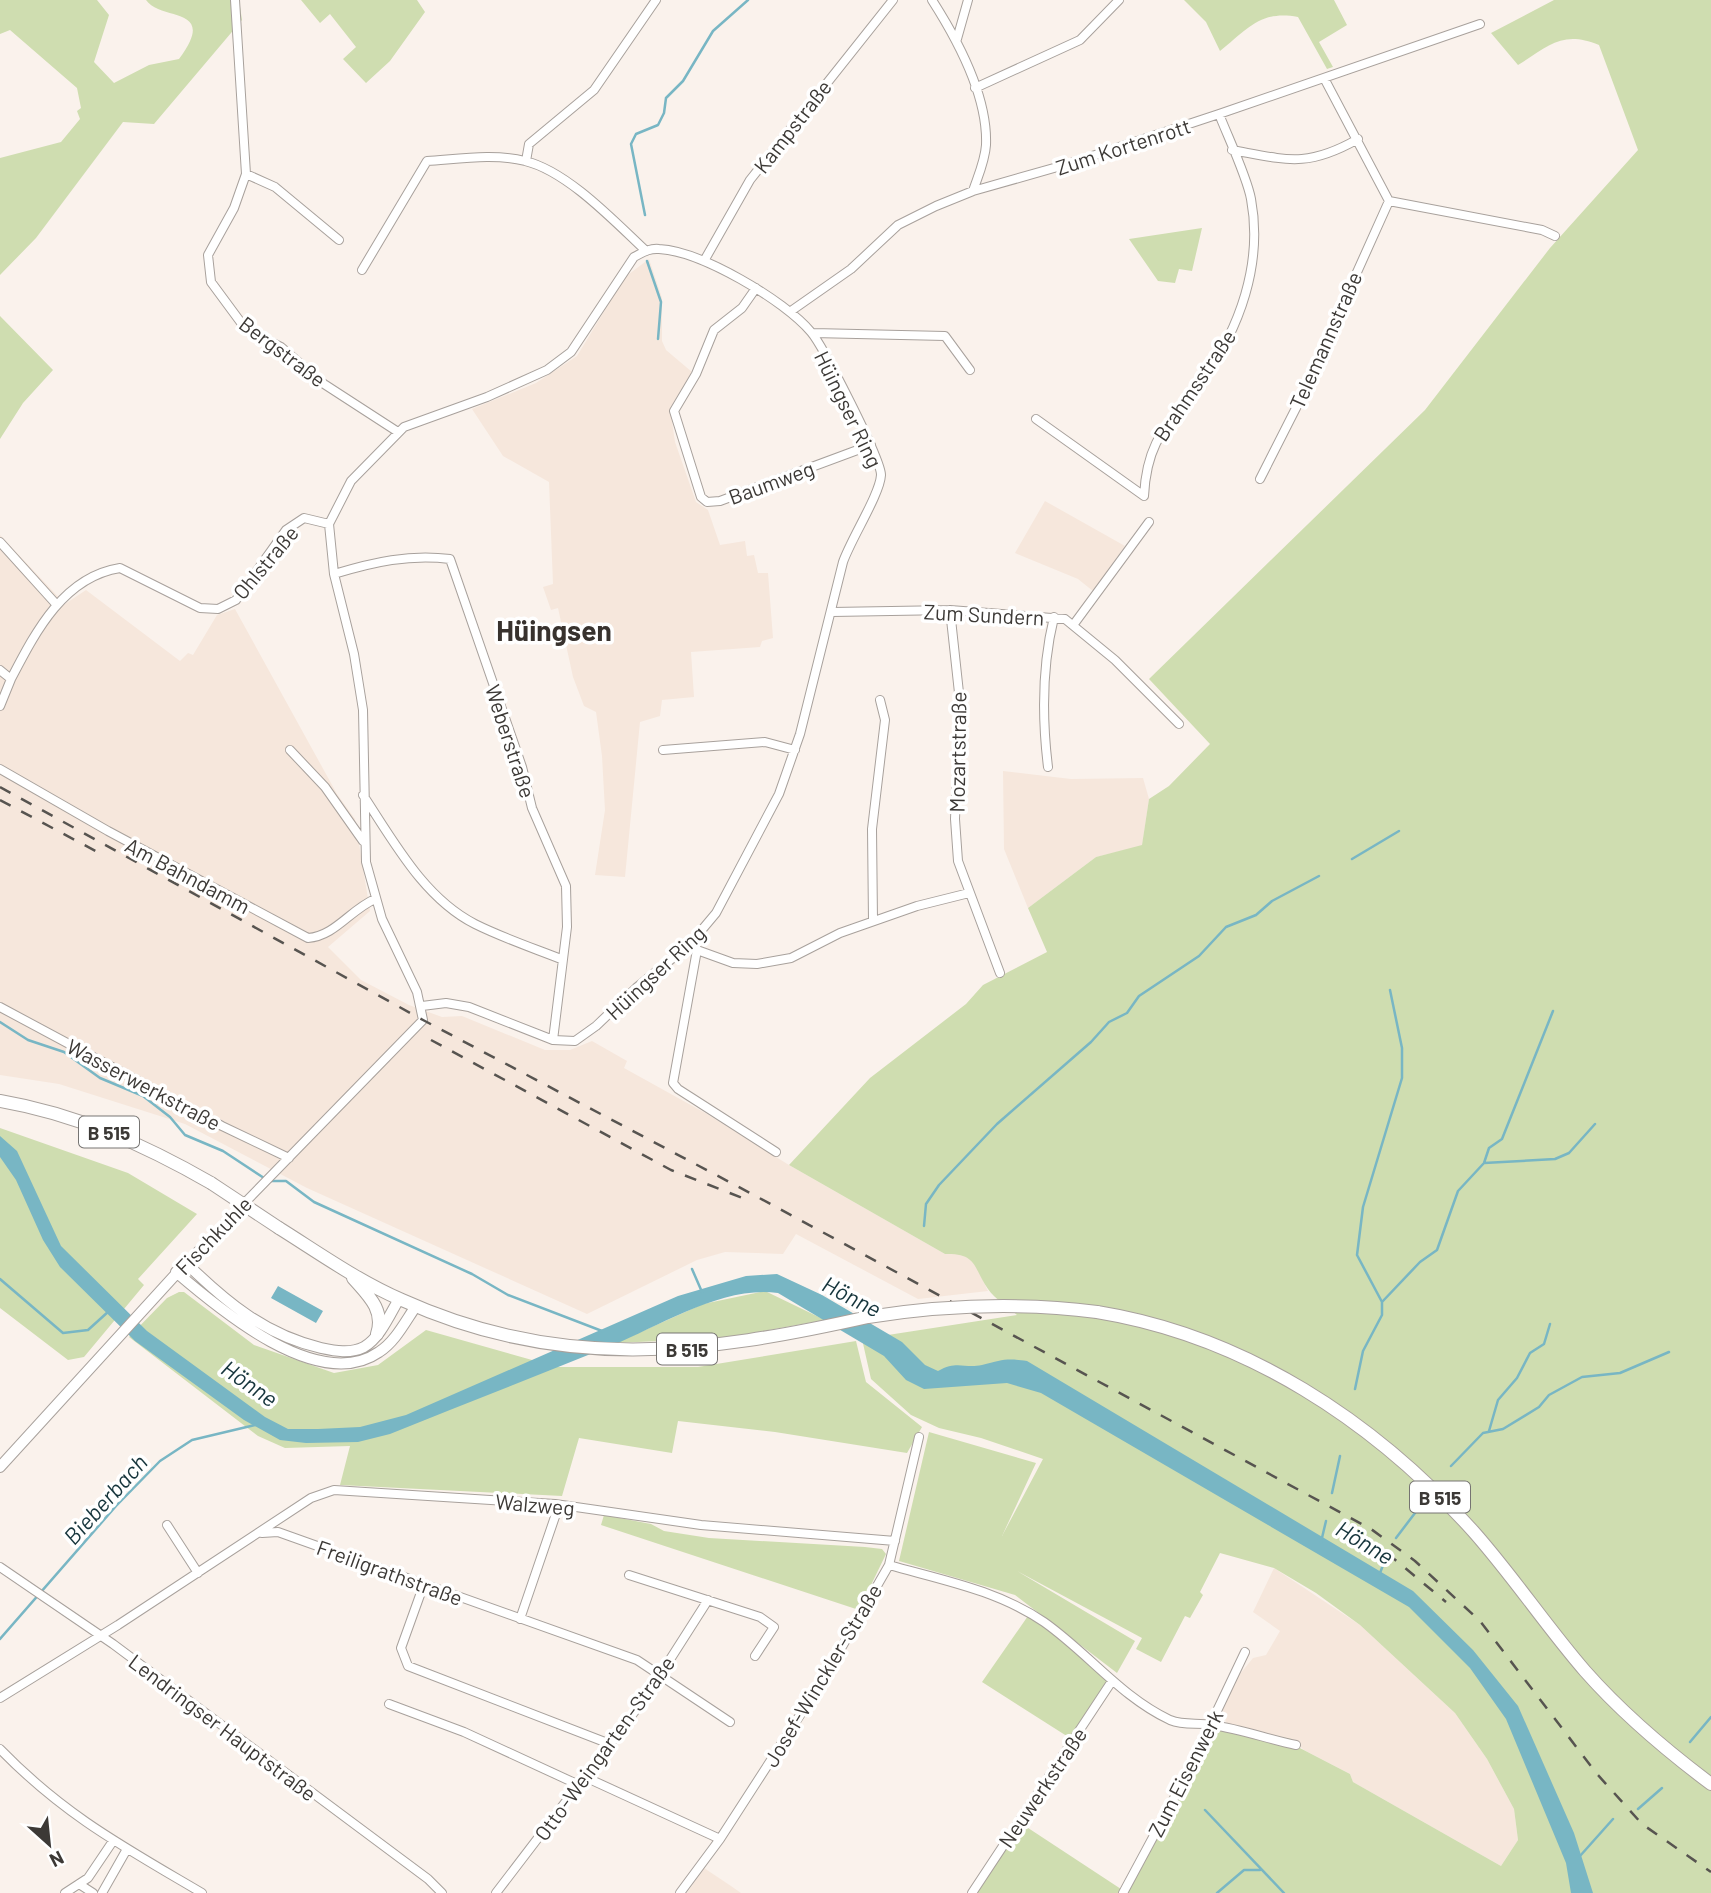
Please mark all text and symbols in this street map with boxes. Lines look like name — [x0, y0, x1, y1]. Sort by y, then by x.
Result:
street label: Kampstraße — [748, 74, 836, 178]
street label: Zum Kortenrott — [1052, 112, 1194, 180]
street label: Telemannstraße — [1284, 268, 1366, 412]
street label: Bergstraße — [235, 310, 331, 392]
street label: Brahmsstraße — [1148, 325, 1240, 445]
street label: Hüingser Ring — [810, 347, 888, 471]
street label: Baumweg — [725, 455, 817, 509]
street label: Ohlstraße — [227, 520, 303, 604]
street label: Zum Sundern — [923, 598, 1045, 630]
district label: Hüingsen — [496, 613, 612, 647]
street label: Weberstraße — [481, 681, 541, 801]
street label: Mozartstraße — [943, 691, 971, 813]
street label: Am Bahndamm — [121, 832, 255, 918]
street label: Hüingser Ring — [600, 920, 710, 1024]
street label: Wasserwerkstraße — [63, 1033, 225, 1135]
road number: B 515 — [79, 1116, 139, 1148]
street label: Fischkuhle — [170, 1191, 256, 1279]
water label: Hönne — [818, 1269, 886, 1323]
road number: B 515 — [657, 1334, 717, 1364]
water label: Hönne — [216, 1354, 284, 1412]
water label: Bieberbach — [57, 1448, 153, 1550]
road number: B 515 — [1410, 1482, 1470, 1512]
street label: Walzweg — [494, 1488, 576, 1520]
water label: Hönne — [1331, 1514, 1399, 1570]
street label: Freiligrathstraße — [314, 1534, 466, 1610]
street label: Josef-Winckler-Straße — [758, 1579, 886, 1771]
street label: Lendringser Hauptstraße — [124, 1648, 322, 1806]
street label: Otto-Weingarten-Straße — [529, 1651, 679, 1845]
street label: Zum Eisenwerk — [1142, 1705, 1228, 1841]
street label: Neuwerkstraße — [993, 1722, 1091, 1852]
north arrow — [14, 1809, 84, 1879]
text: N — [46, 1846, 68, 1873]

